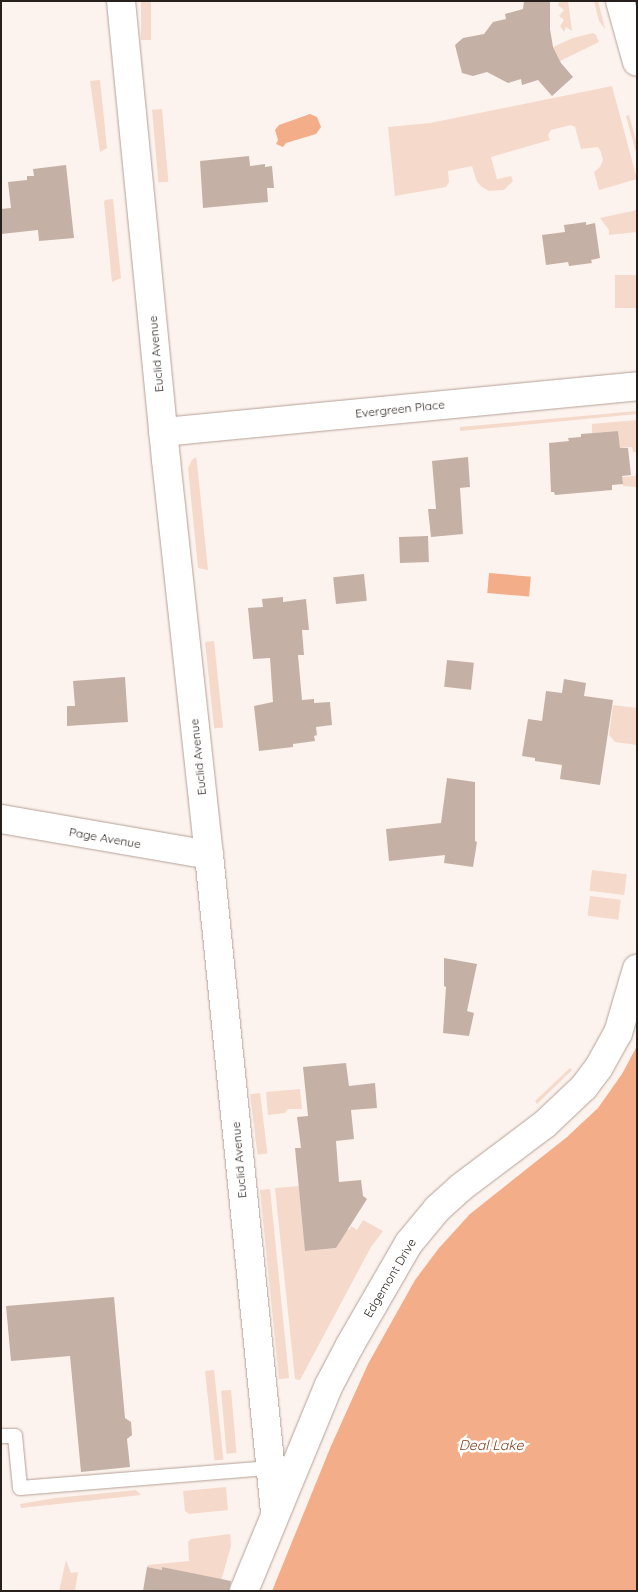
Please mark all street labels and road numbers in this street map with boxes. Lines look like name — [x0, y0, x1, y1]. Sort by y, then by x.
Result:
street label: Euclid Avenue — [145, 315, 167, 393]
street label: Evergreen Place — [355, 397, 445, 421]
street label: Euclid Avenue — [187, 718, 209, 796]
street label: Page Avenue — [68, 825, 142, 851]
street label: Euclid Avenue — [228, 1121, 250, 1199]
street label: Edgemont Drive — [361, 1236, 419, 1320]

